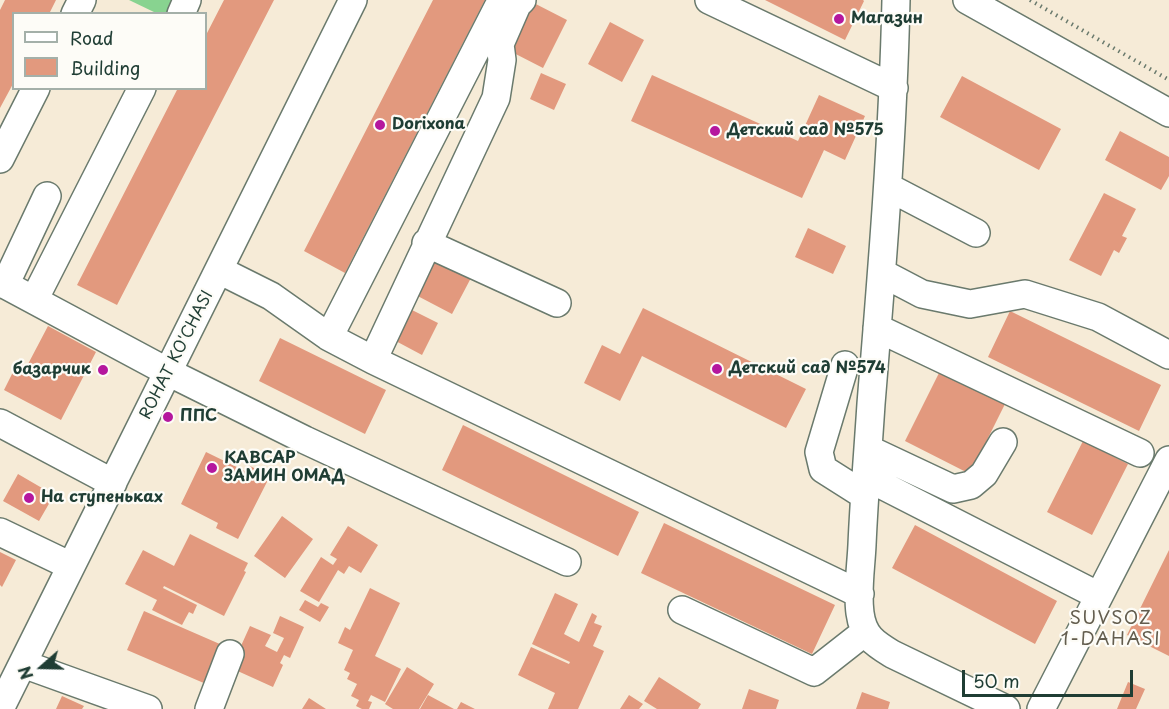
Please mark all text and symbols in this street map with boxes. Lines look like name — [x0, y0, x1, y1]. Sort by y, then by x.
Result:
place label: Магазин — [851, 9, 923, 29]
legend — [12, 12, 207, 90]
marker: Магазин — [832, 12, 846, 26]
text: Road — [70, 24, 114, 51]
text: Building — [70, 54, 140, 81]
place label: Dorixona — [392, 115, 465, 135]
marker: Dorixona — [373, 118, 387, 132]
place label: Детский сад №575 — [727, 121, 884, 141]
marker: Детский сад №575 — [708, 124, 722, 138]
street label: ROHAT KO'CHASI — [136, 287, 218, 423]
place label: Детский сад №574 — [729, 359, 886, 379]
place label: базарчик — [13, 360, 91, 380]
marker: Детский сад №574 — [710, 362, 724, 376]
marker: базарчик — [96, 363, 110, 377]
place label: ППС — [180, 407, 217, 427]
marker: ППС — [161, 410, 175, 424]
place label: КАВСАР ЗАМИН ОМАД — [224, 449, 345, 487]
marker: КАВСАР ЗАМИН ОМАД — [205, 461, 219, 475]
place label: На ступеньках — [41, 488, 163, 508]
marker: На ступеньках — [22, 491, 36, 505]
district label: SUVSOZ 1-DAHASI — [1061, 608, 1161, 650]
north arrow — [12, 637, 72, 697]
scale bar — [965, 658, 1136, 696]
text: N — [12, 663, 39, 683]
text: 50 m — [973, 667, 1020, 694]

